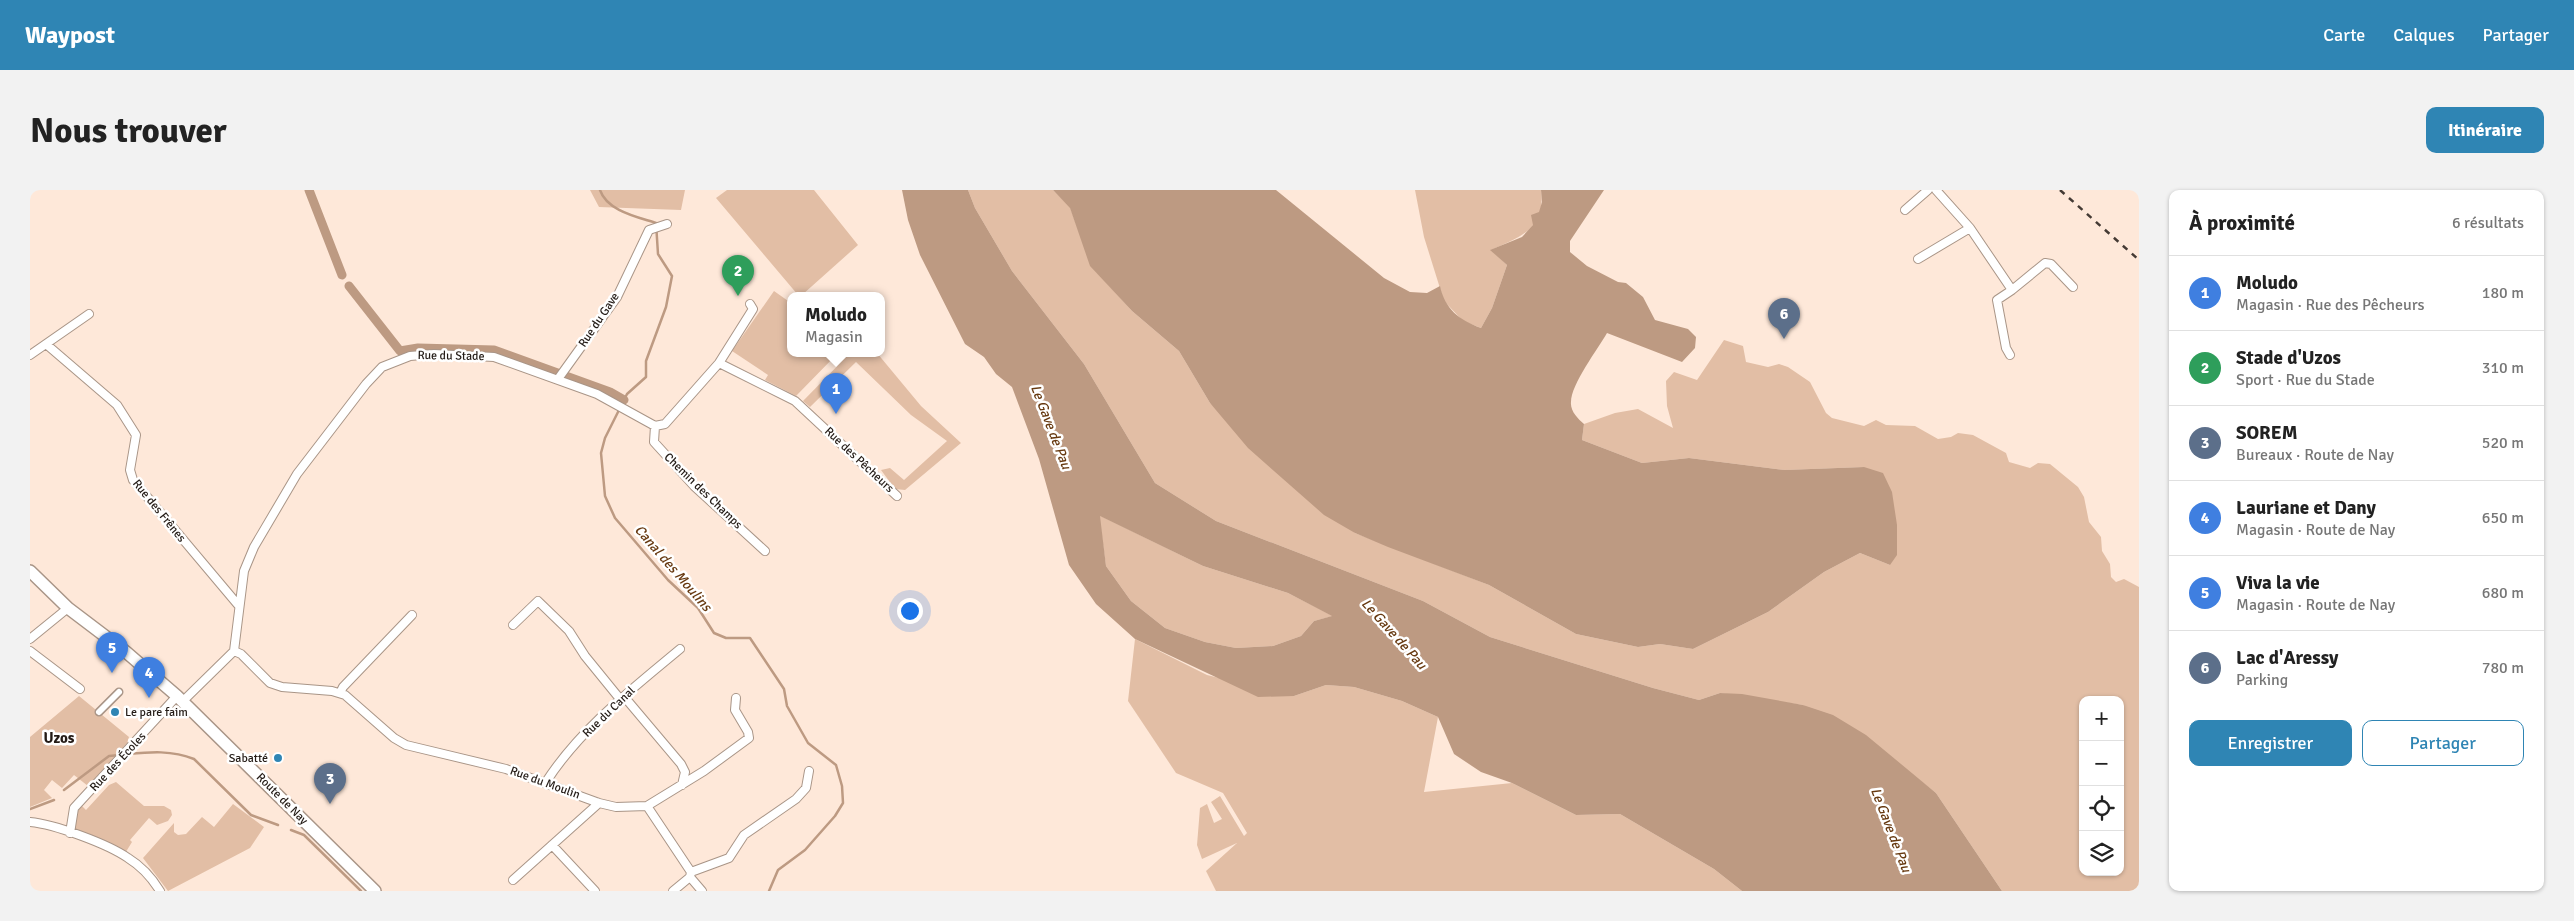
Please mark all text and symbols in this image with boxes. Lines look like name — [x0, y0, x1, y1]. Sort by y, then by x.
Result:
text: Waypost — [25, 20, 115, 50]
text: Carte — [2323, 24, 2365, 46]
text: Calques — [2393, 24, 2455, 46]
text: Partager — [2483, 24, 2549, 46]
button: Itinéraire — [2426, 107, 2544, 153]
text: Nous trouver — [30, 109, 227, 152]
text: À proximité — [2189, 210, 2295, 236]
text: 6 résultats — [2452, 213, 2524, 233]
pin: 2 — [722, 255, 754, 296]
text: Moludo — [2236, 271, 2298, 295]
text: 1 — [2201, 283, 2209, 303]
text: 180 m — [2482, 283, 2524, 303]
street label: Rue du Gave — [575, 290, 623, 350]
popup — [787, 292, 885, 357]
text: Magasin · Rue des Pêcheurs — [2236, 295, 2425, 315]
pin: 6 — [1768, 298, 1800, 339]
text: Moludo — [805, 303, 867, 327]
text: Magasin — [805, 327, 863, 347]
text: Stade d'Uzos — [2236, 346, 2341, 370]
street label: Rue du Stade — [417, 348, 485, 364]
text: 2 — [2201, 358, 2209, 378]
text: 310 m — [2482, 358, 2524, 378]
text: Sport · Rue du Stade — [2236, 370, 2375, 390]
pin: 1 — [820, 373, 852, 414]
water label: Le Gave de Pau — [1027, 382, 1075, 473]
text: SOREM — [2236, 421, 2297, 445]
street label: Rue des Pêcheurs — [821, 424, 897, 496]
text: 3 — [2201, 433, 2209, 453]
text: 520 m — [2482, 433, 2524, 453]
text: Bureaux · Route de Nay — [2236, 445, 2394, 465]
street label: Chemin des Champs — [661, 450, 745, 532]
street label: Rue des Frênes — [129, 477, 189, 545]
text: Lauriane et Dany — [2236, 496, 2376, 520]
text: 4 — [2201, 508, 2209, 528]
text: 650 m — [2482, 508, 2524, 528]
text: Magasin · Route de Nay — [2236, 520, 2395, 540]
water label: Canal des Moulins — [631, 521, 716, 616]
text: Viva la vie — [2236, 571, 2320, 595]
text: 5 — [2201, 583, 2209, 603]
text: 680 m — [2482, 583, 2524, 603]
water label: Le Gave de Pau — [1358, 595, 1431, 674]
text: Magasin · Route de Nay — [2236, 595, 2395, 615]
your location — [897, 598, 923, 624]
pin: 5 — [96, 632, 128, 673]
text: Lac d'Aressy — [2236, 646, 2339, 670]
pin: 4 — [133, 657, 165, 698]
text: 6 — [2201, 658, 2209, 678]
text: 780 m — [2482, 658, 2524, 678]
text: Parking — [2236, 670, 2288, 690]
street label: Rue du Canal — [580, 683, 639, 741]
map controls — [2079, 696, 2124, 876]
button: + — [2079, 696, 2124, 741]
place label: Le pare faim — [125, 705, 188, 720]
marker: Le pare faim — [109, 706, 121, 718]
button: Enregistrer — [2189, 720, 2352, 766]
button: Partager — [2362, 720, 2524, 766]
district label: Uzos — [44, 729, 75, 747]
street label: Rue des Écoles — [87, 729, 149, 795]
button: − — [2079, 741, 2124, 786]
place label: Sabatté — [229, 751, 268, 766]
marker: Sabatté — [272, 752, 284, 764]
pin: 3 — [314, 763, 346, 804]
street label: Rue du Moulin — [508, 763, 582, 803]
street label: Route de Nay — [253, 770, 311, 828]
water label: Le Gave de Pau — [1867, 785, 1915, 876]
button: locate — [2079, 786, 2124, 831]
button: layers — [2079, 831, 2124, 876]

